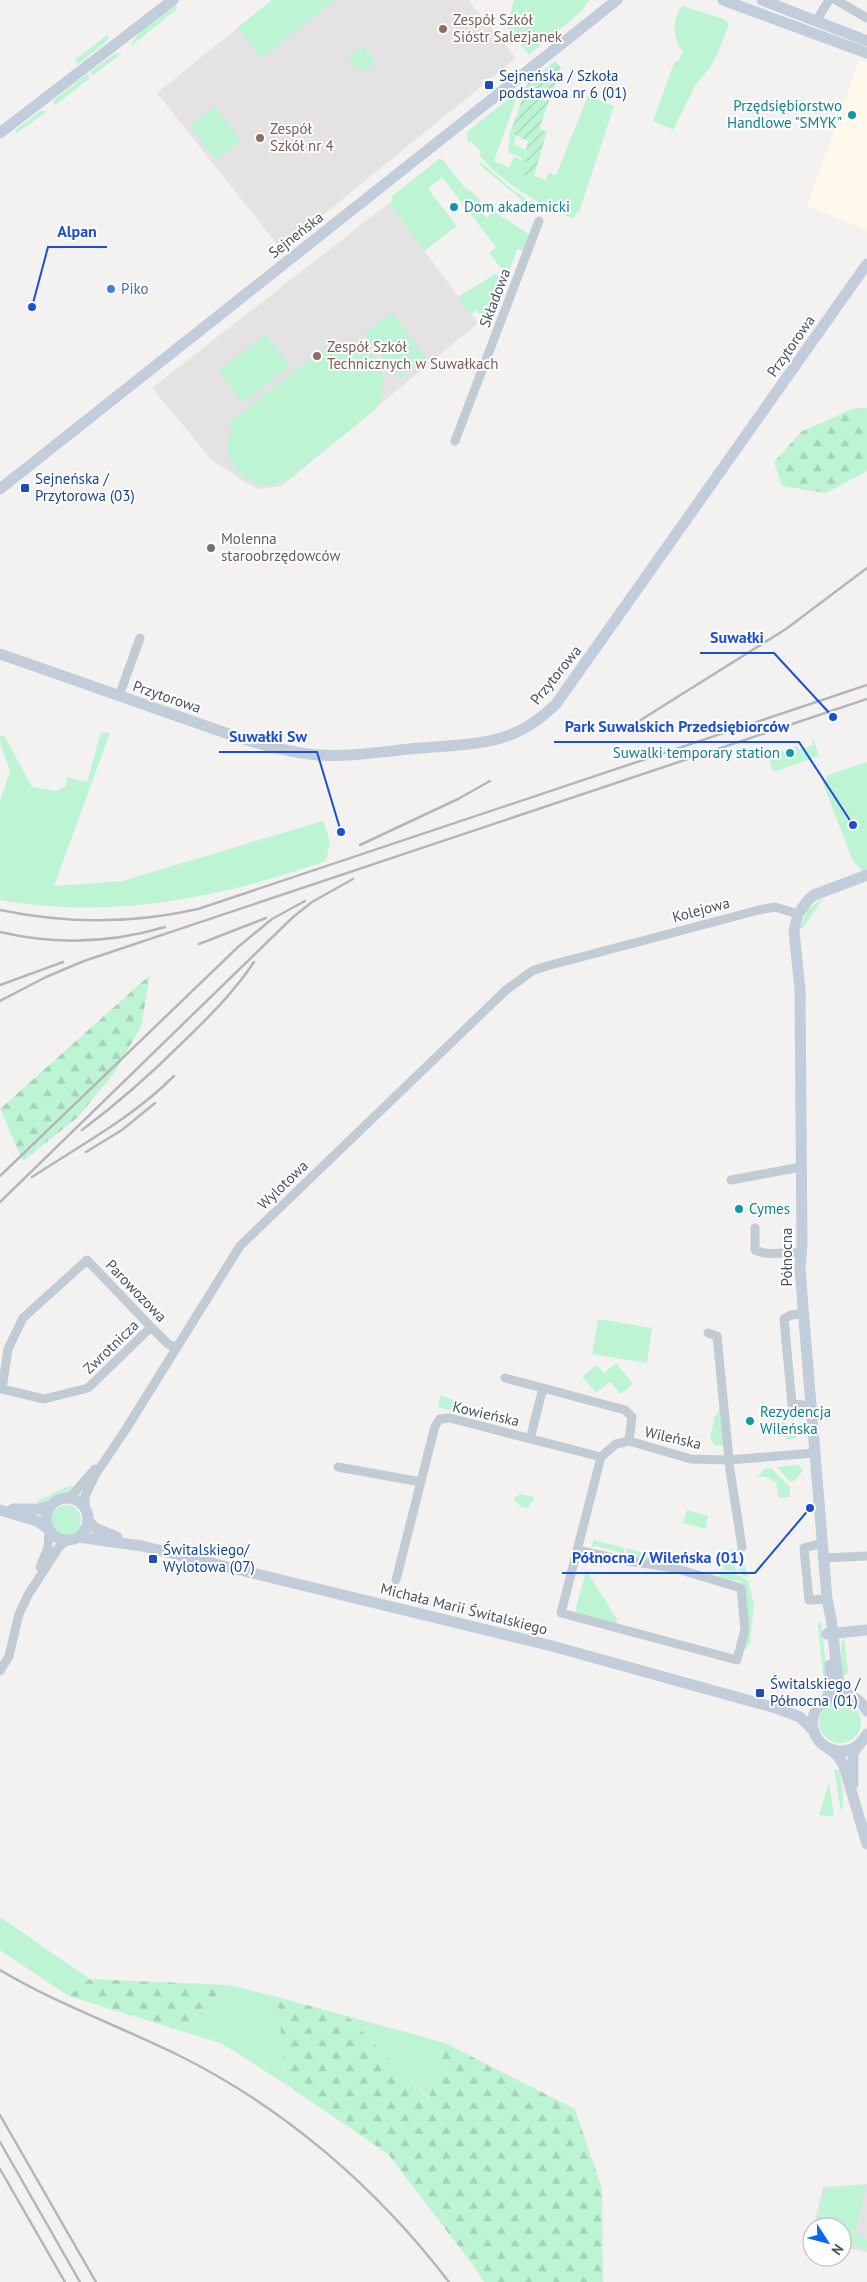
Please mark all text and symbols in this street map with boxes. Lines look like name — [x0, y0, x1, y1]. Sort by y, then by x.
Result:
place label: Zespół Szkół Sióstr Salezjanek — [453, 10, 563, 46]
marker: Zespół Szkół Sióstr Salezjanek — [437, 23, 449, 35]
place label: Sejneńska / Szkoła podstawoa nr 6 (01) — [499, 66, 627, 102]
marker: Sejneńska / Szkoła podstawoa nr 6 (01) — [483, 79, 495, 91]
place label: Przędsiębiorstwo Handlowe "SMYK" — [727, 96, 842, 132]
marker: Przędsiębiorstwo Handlowe "SMYK" — [846, 109, 858, 121]
place label: Zespół Szkół nr 4 — [270, 119, 334, 155]
marker: Zespół Szkół nr 4 — [254, 132, 266, 144]
place label: Dom akademicki — [464, 197, 570, 216]
marker: Dom akademicki — [448, 201, 460, 213]
street label: Sejneńska — [264, 207, 327, 262]
callout: Alpan — [48, 216, 107, 247]
text: Alpan — [57, 221, 97, 241]
street label: Składowa — [475, 266, 514, 330]
place label: Piko — [121, 279, 148, 298]
marker: Piko — [105, 283, 117, 295]
street label: Przytorowa — [762, 311, 819, 380]
place label: Zespół Szkół Technicznych w Suwałkach — [327, 337, 498, 373]
marker: Zespół Szkół Technicznych w Suwałkach — [311, 350, 323, 362]
place label: Sejneńska / Przytorowa (03) — [35, 469, 135, 505]
marker: Sejneńska / Przytorowa (03) — [19, 482, 31, 494]
place label: Molenna staroobrzędowców — [221, 529, 340, 565]
marker: Molenna staroobrzędowców — [205, 542, 217, 554]
callout: Suwałki — [700, 622, 774, 653]
text: Suwałki — [710, 627, 764, 647]
street label: Przytorowa — [526, 641, 585, 708]
street label: Przytorowa — [131, 676, 204, 717]
callout: Park Suwalskich Przedsiębiorców — [554, 711, 799, 742]
text: Park Suwalskich Przedsiębiorców — [565, 716, 790, 736]
callout: Suwałki Sw — [219, 721, 317, 752]
text: Suwałki Sw — [229, 726, 307, 746]
place label: Suwalki temporary station — [613, 743, 780, 762]
marker: Suwalki temporary station — [784, 747, 796, 759]
street label: Kolejowa — [670, 893, 732, 926]
street label: Wylotowa — [253, 1156, 312, 1213]
place label: Cymes — [749, 1199, 790, 1218]
marker: Cymes — [733, 1203, 745, 1215]
street label: Północna — [777, 1228, 796, 1286]
street label: Parowozowa — [102, 1255, 171, 1326]
street label: Zwrotnicza — [79, 1316, 142, 1378]
street label: Kowieńska — [451, 1397, 521, 1430]
place label: Rezydencja Wileńska — [760, 1402, 831, 1438]
marker: Rezydencja Wileńska — [744, 1415, 756, 1427]
street label: Wileńska — [643, 1422, 703, 1453]
place label: Świtalskiego/ Wylotowa (07) — [163, 1540, 255, 1576]
callout: Północna / Wileńska (01) — [562, 1542, 755, 1573]
text: Północna / Wileńska (01) — [572, 1547, 744, 1567]
marker: Świtalskiego/ Wylotowa (07) — [147, 1553, 159, 1565]
street label: Michała Marii Świtalskiego — [379, 1579, 550, 1638]
place label: Świtalskiego / Północna (01) — [770, 1674, 861, 1710]
marker: Świtalskiego / Północna (01) — [754, 1687, 766, 1699]
north arrow — [802, 2217, 852, 2267]
text: N — [828, 2241, 848, 2259]

